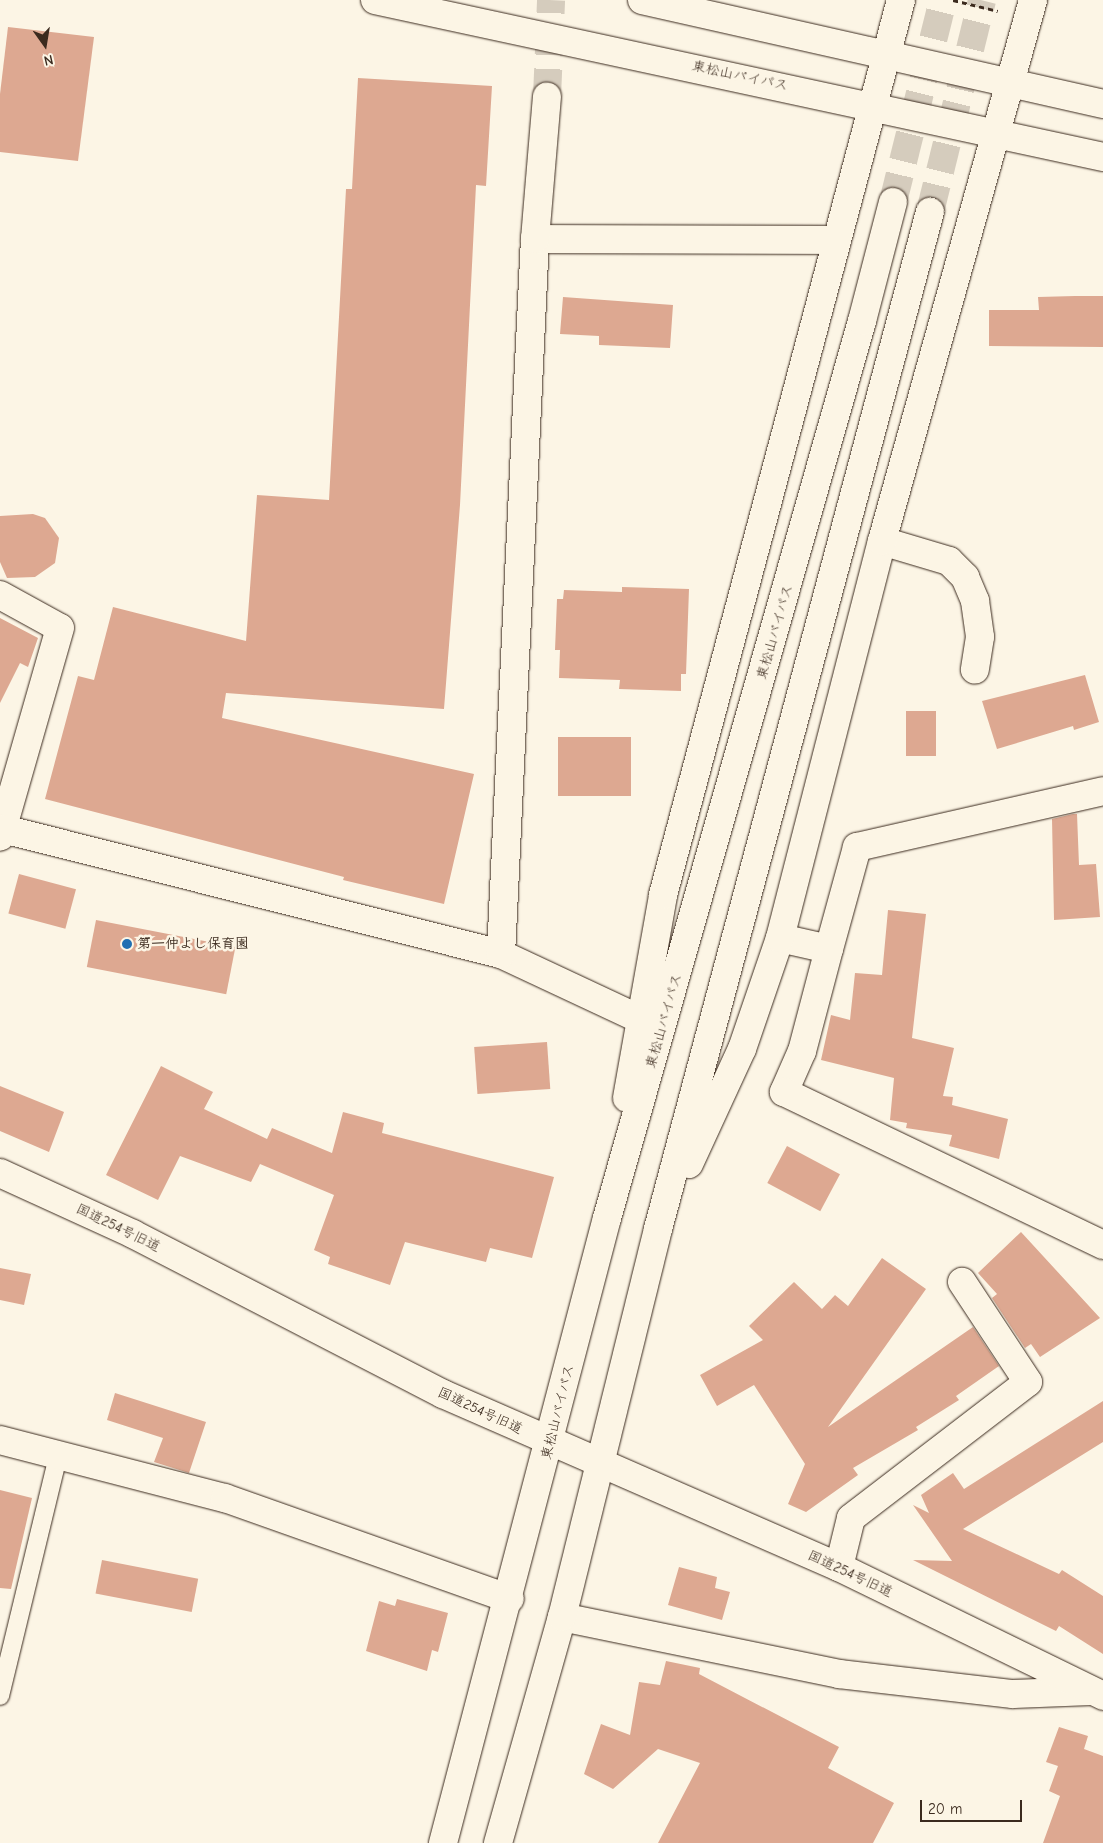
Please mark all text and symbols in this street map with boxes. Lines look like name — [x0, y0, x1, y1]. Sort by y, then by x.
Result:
north arrow — [20, 20, 70, 70]
text: N — [42, 51, 55, 69]
street label: 東松山バイパス — [690, 58, 790, 94]
street label: 東松山バイパス — [753, 583, 797, 681]
place label: 第一仲よし保育園 — [137, 936, 249, 952]
marker: 第一仲よし保育園 — [121, 938, 133, 950]
street label: 東松山バイパス — [642, 972, 686, 1070]
street label: 国道254号旧道 — [73, 1200, 163, 1256]
street label: 東松山バイパス — [538, 1362, 578, 1462]
street label: 国道254号旧道 — [435, 1384, 525, 1438]
street label: 国道254号旧道 — [805, 1547, 895, 1601]
scale bar — [923, 1790, 1026, 1822]
text: 20 m — [928, 1800, 962, 1818]

